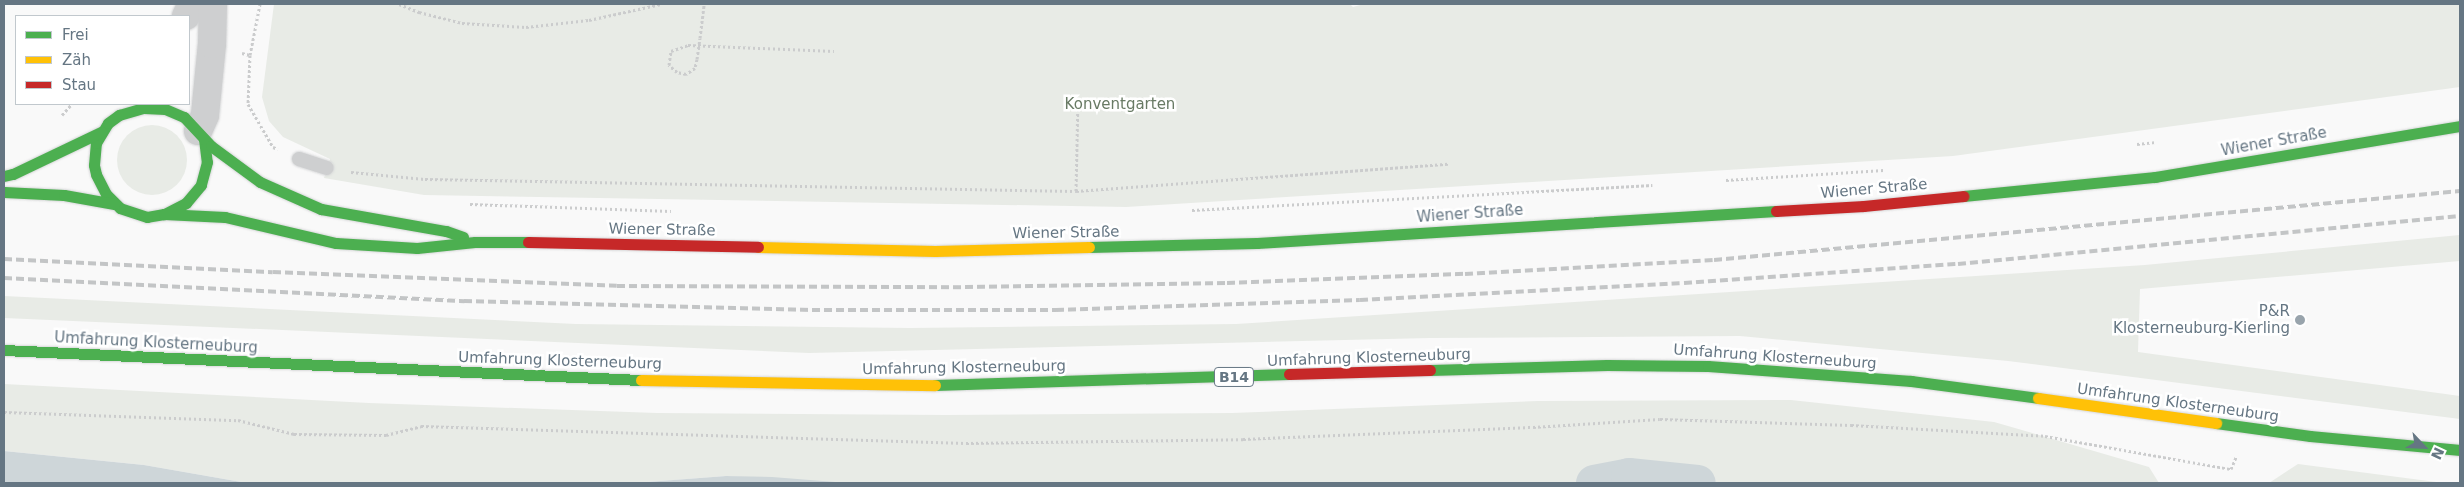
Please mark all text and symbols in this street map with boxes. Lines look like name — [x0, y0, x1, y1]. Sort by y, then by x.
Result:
legend — [15, 15, 190, 105]
text: Frei — [62, 26, 89, 44]
text: Zäh — [62, 51, 91, 69]
text: Stau — [62, 76, 96, 94]
park label: Konventgarten — [1065, 96, 1175, 114]
street label: Wiener Straße — [2220, 124, 2328, 160]
street label: Wiener Straße — [1820, 175, 1928, 203]
street label: Wiener Straße — [1416, 201, 1524, 227]
street label: Wiener Straße — [608, 220, 716, 240]
street label: Wiener Straße — [1012, 223, 1120, 243]
place label: P&R Klosterneuburg-Kierling — [2113, 302, 2290, 337]
marker: P&R Klosterneuburg-Kierling — [2294, 314, 2306, 326]
street label: Umfahrung Klosterneuburg — [54, 329, 258, 357]
street label: Umfahrung Klosterneuburg — [1673, 341, 1877, 373]
street label: Umfahrung Klosterneuburg — [1267, 345, 1471, 371]
street label: Umfahrung Klosterneuburg — [458, 348, 662, 374]
street label: Umfahrung Klosterneuburg — [862, 357, 1066, 379]
road number: B14 — [1213, 366, 1255, 388]
street label: Umfahrung Klosterneuburg — [2076, 380, 2280, 426]
north arrow — [2399, 422, 2449, 472]
text: N — [2428, 445, 2447, 462]

